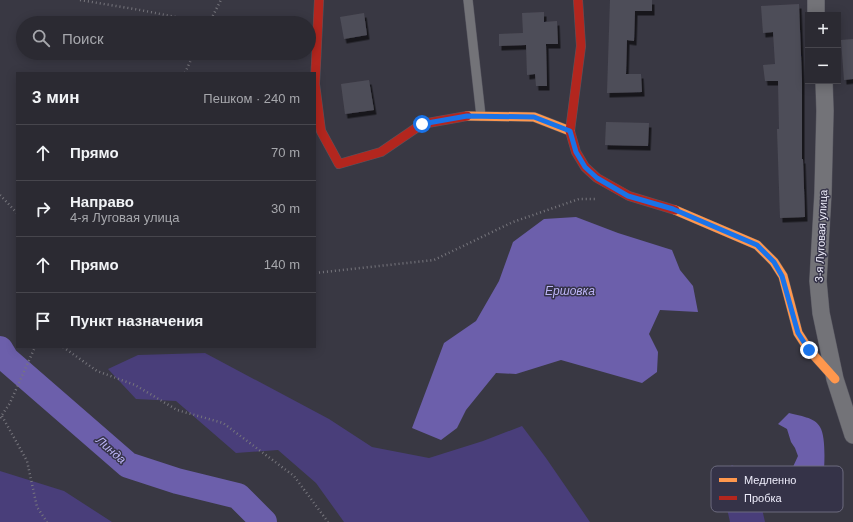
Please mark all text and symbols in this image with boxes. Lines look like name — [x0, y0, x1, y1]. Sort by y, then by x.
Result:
map controls — [805, 12, 841, 84]
button: + — [805, 12, 841, 48]
search box — [16, 16, 316, 60]
icon: search — [30, 27, 52, 49]
text: Поиск — [62, 30, 104, 47]
button: − — [805, 48, 841, 84]
text: 3 мин — [32, 88, 79, 107]
text: Пешком · 240 m — [203, 91, 300, 106]
route start — [413, 115, 431, 133]
icon: ahead — [32, 142, 54, 164]
text: Прямо — [70, 144, 119, 161]
text: 70 m — [271, 145, 300, 160]
street label: 3-я Луговая улица — [813, 189, 829, 283]
text: Направо — [70, 193, 134, 210]
icon: right — [32, 198, 54, 220]
text: 30 m — [271, 201, 300, 216]
text: 4-я Луговая улица — [70, 210, 179, 225]
icon: ahead — [32, 254, 54, 276]
text: Прямо — [70, 256, 119, 273]
text: 140 m — [264, 257, 300, 272]
water label: Ершовка — [545, 284, 595, 298]
icon: arrive — [32, 310, 54, 332]
text: Пункт назначения — [70, 312, 203, 329]
route end — [800, 341, 818, 359]
water label: Линда — [93, 433, 129, 467]
legend — [711, 466, 843, 512]
text: Медленно — [744, 474, 796, 486]
text: Пробка — [744, 492, 782, 504]

